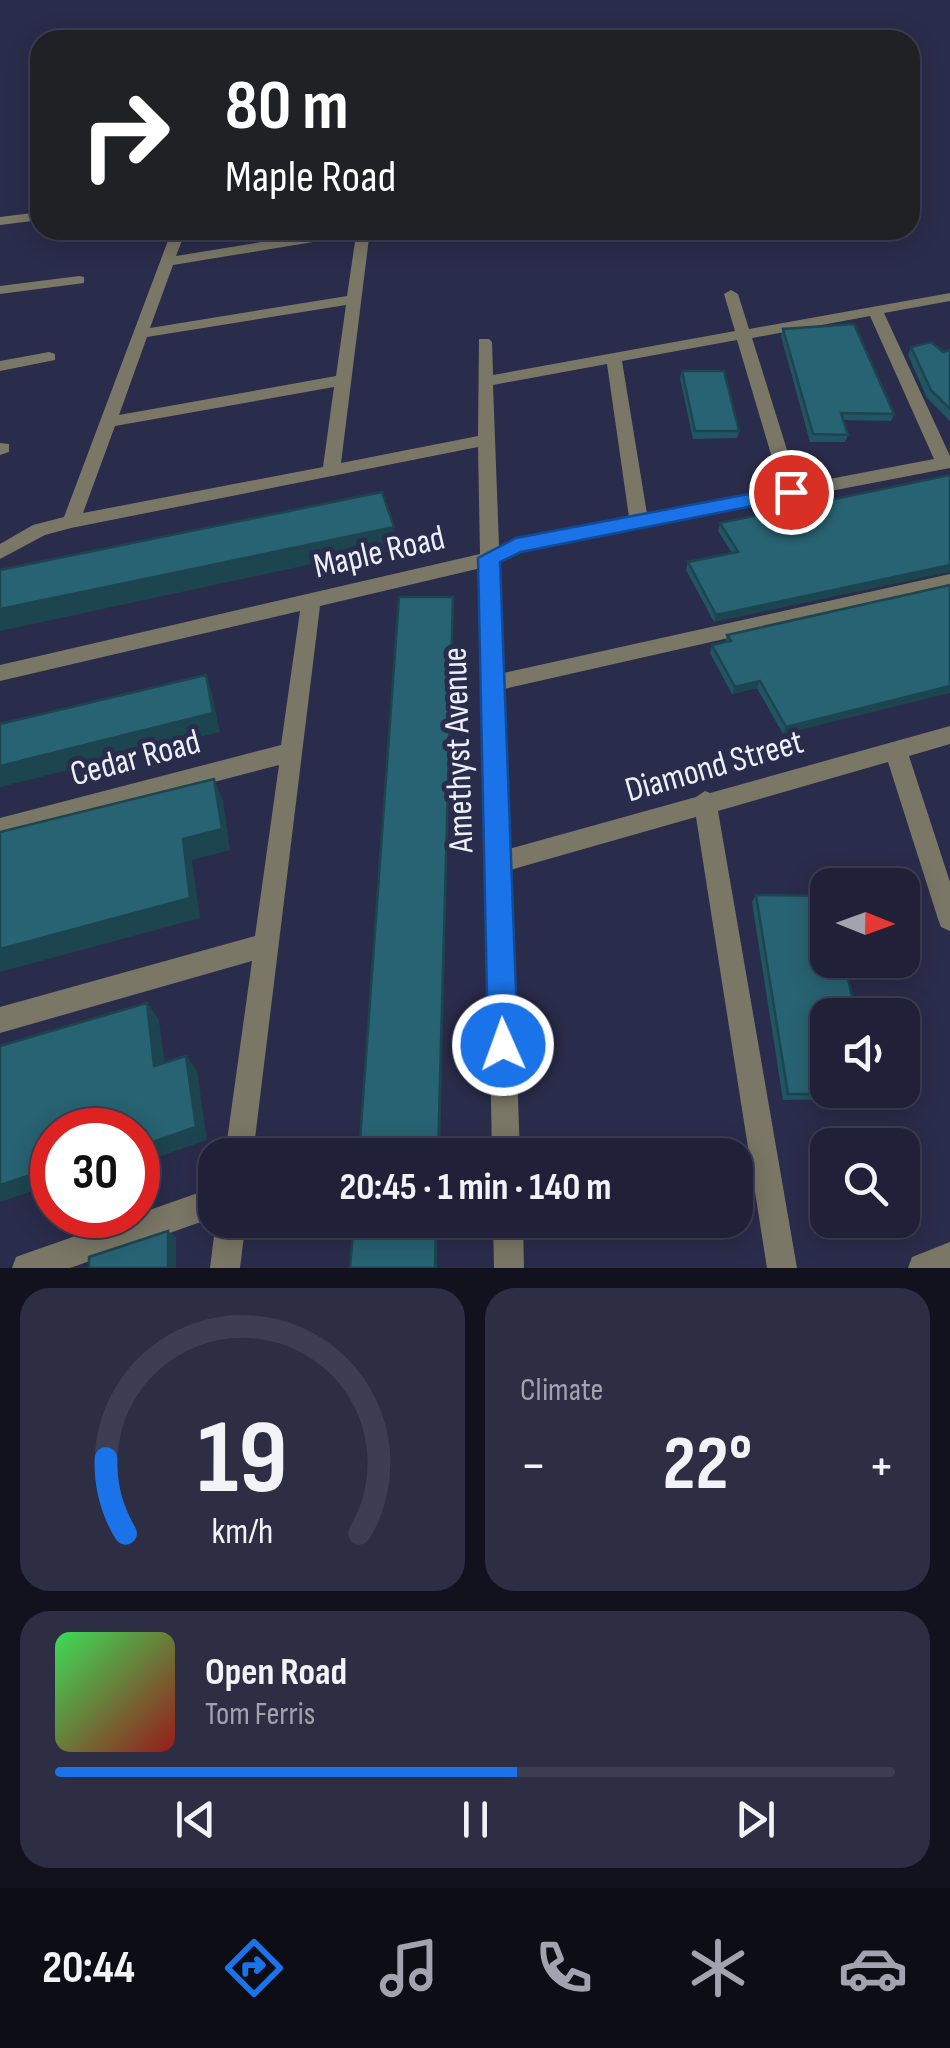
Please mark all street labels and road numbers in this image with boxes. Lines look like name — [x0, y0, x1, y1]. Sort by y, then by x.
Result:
street label: Maple Road — [310, 517, 449, 588]
street label: Amethyst Avenue — [433, 646, 484, 854]
street label: Cedar Road — [66, 721, 205, 796]
street label: Diamond Street — [620, 721, 808, 812]

